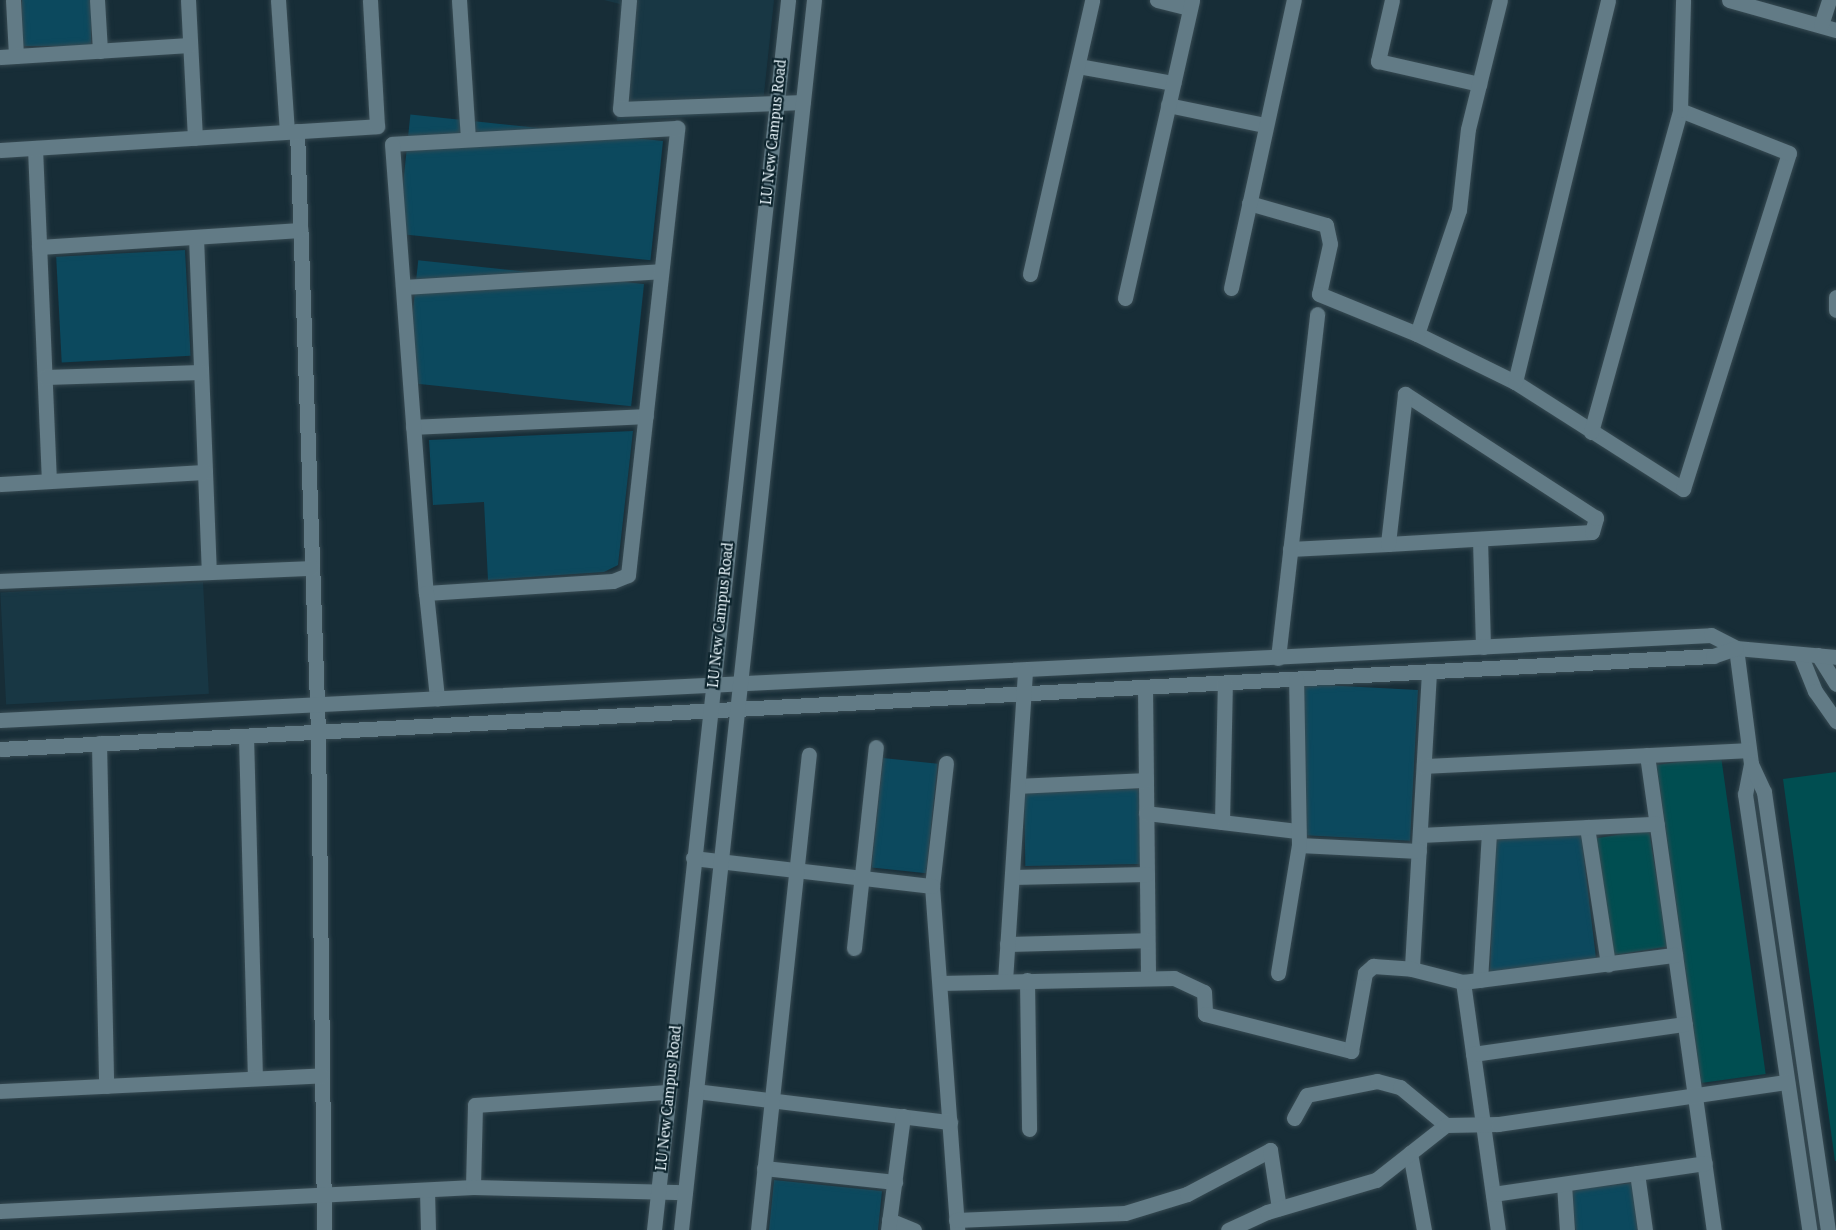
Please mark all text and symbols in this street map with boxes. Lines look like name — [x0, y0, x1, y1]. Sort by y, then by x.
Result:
street label: LU New Campus Road — [756, 58, 790, 206]
street label: LU New Campus Road — [703, 541, 737, 689]
street label: LU New Campus Road — [651, 1024, 685, 1172]

